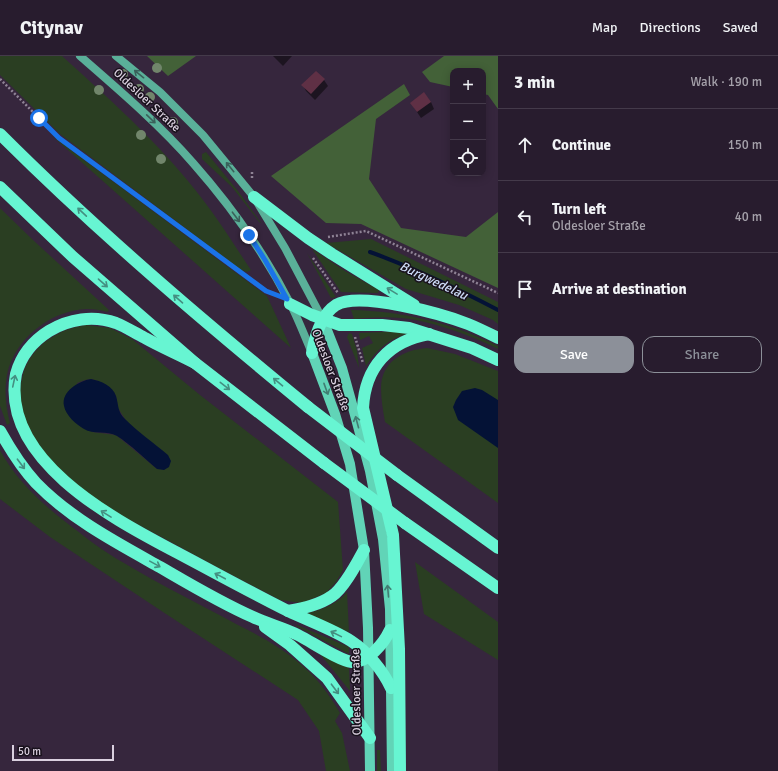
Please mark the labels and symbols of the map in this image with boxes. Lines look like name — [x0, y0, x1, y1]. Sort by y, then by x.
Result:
street label: Oldesloer Straße — [110, 65, 183, 135]
one-way arrow — [133, 70, 144, 79]
route start — [30, 109, 48, 127]
one-way arrow — [146, 114, 156, 124]
one-way arrow — [225, 161, 234, 172]
one-way arrow — [77, 208, 87, 217]
one-way arrow — [232, 211, 241, 222]
route end — [240, 226, 258, 244]
water label: Burgwedelau — [397, 258, 471, 304]
one-way arrow — [98, 278, 108, 287]
one-way arrow — [386, 287, 398, 295]
one-way arrow — [173, 294, 183, 303]
street label: Oldesloer Straße — [308, 327, 353, 413]
one-way arrow — [11, 375, 19, 388]
one-way arrow — [273, 378, 283, 387]
one-way arrow — [220, 382, 231, 391]
one-way arrow — [322, 383, 330, 395]
one-way arrow — [353, 416, 361, 429]
one-way arrow — [16, 458, 25, 469]
one-way arrow — [101, 510, 112, 518]
one-way arrow — [149, 561, 161, 569]
one-way arrow — [215, 571, 227, 579]
one-way arrow — [384, 585, 392, 598]
one-way arrow — [331, 630, 343, 637]
street label: Oldesloer Straße — [348, 649, 365, 735]
one-way arrow — [331, 683, 339, 694]
scale bar — [12, 743, 114, 762]

